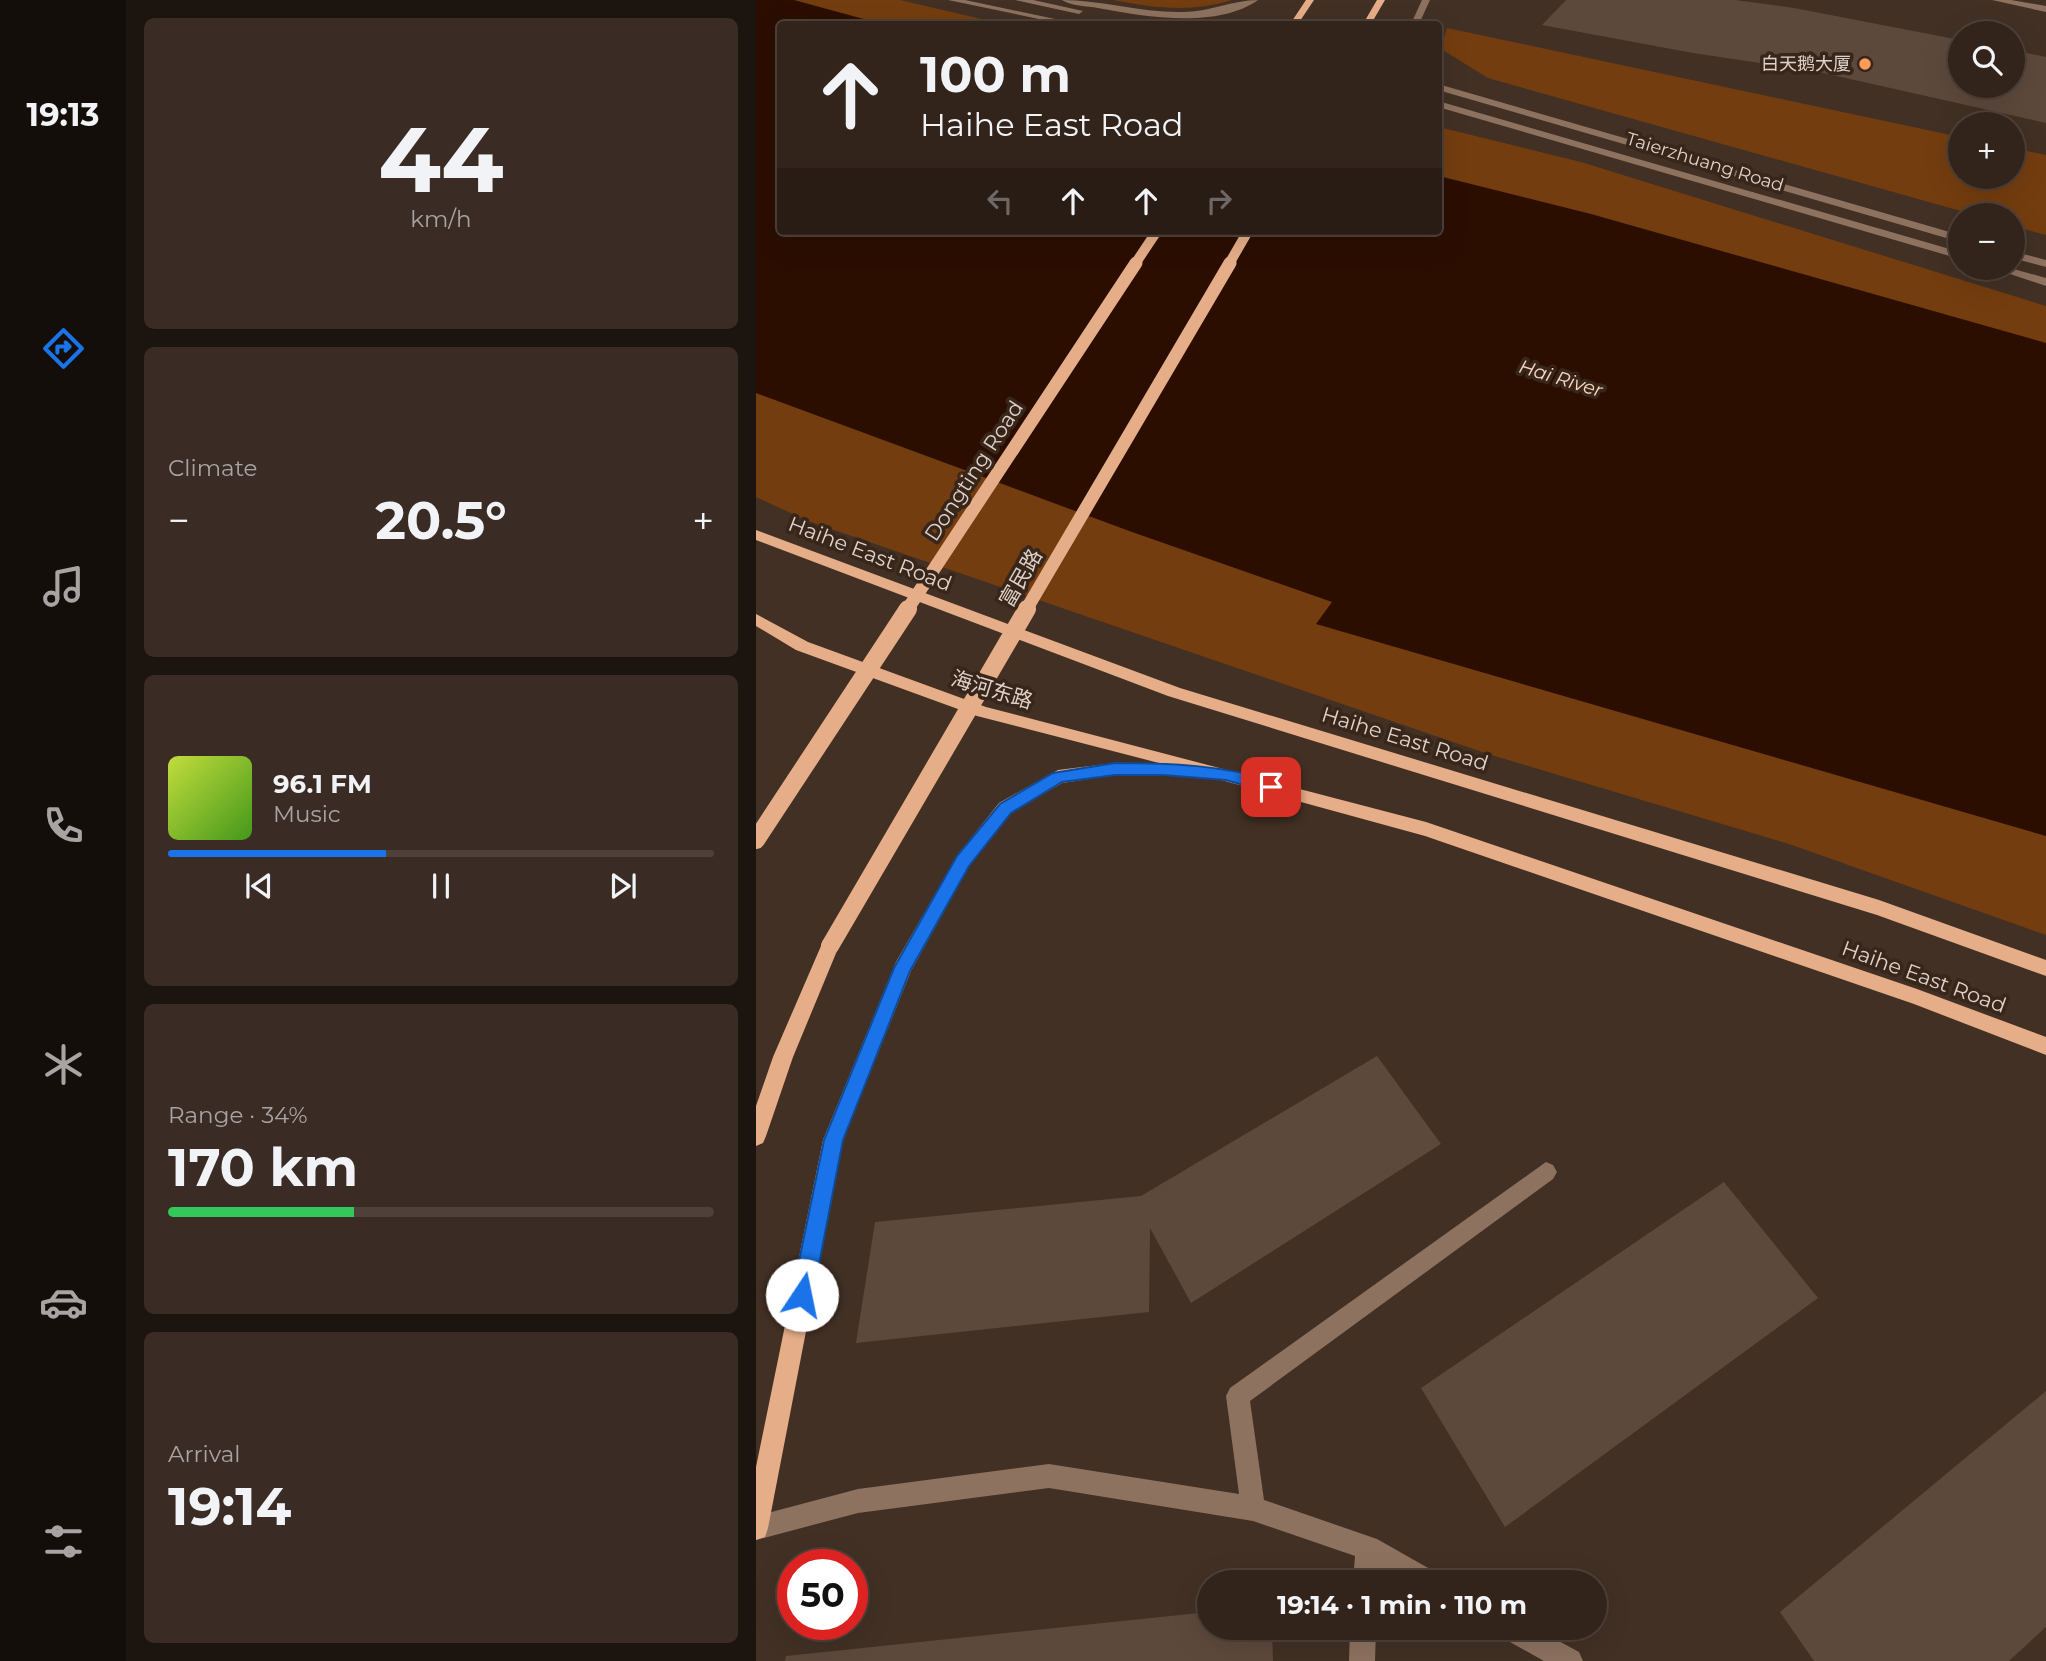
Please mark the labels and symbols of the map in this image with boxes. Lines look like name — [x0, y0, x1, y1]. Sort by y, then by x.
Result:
place label: 白天鹅大厦 — [1761, 53, 1851, 75]
marker: 白天鹅大厦 — [1857, 56, 1873, 72]
street label: Taierzhuang Road — [1623, 128, 1787, 196]
water label: Hai River — [1516, 355, 1606, 402]
street label: Dongting Road — [919, 396, 1028, 546]
street label: Haihe East Road — [785, 511, 955, 596]
street label: 富民路 — [994, 544, 1047, 611]
street label: 海河东路 — [948, 665, 1036, 714]
street label: Haihe East Road — [1319, 701, 1491, 776]
pin — [1241, 757, 1301, 817]
street label: Haihe East Road — [1839, 935, 2010, 1018]
position arrow — [765, 1258, 839, 1332]
speed limit sign: 50 — [777, 1549, 868, 1640]

